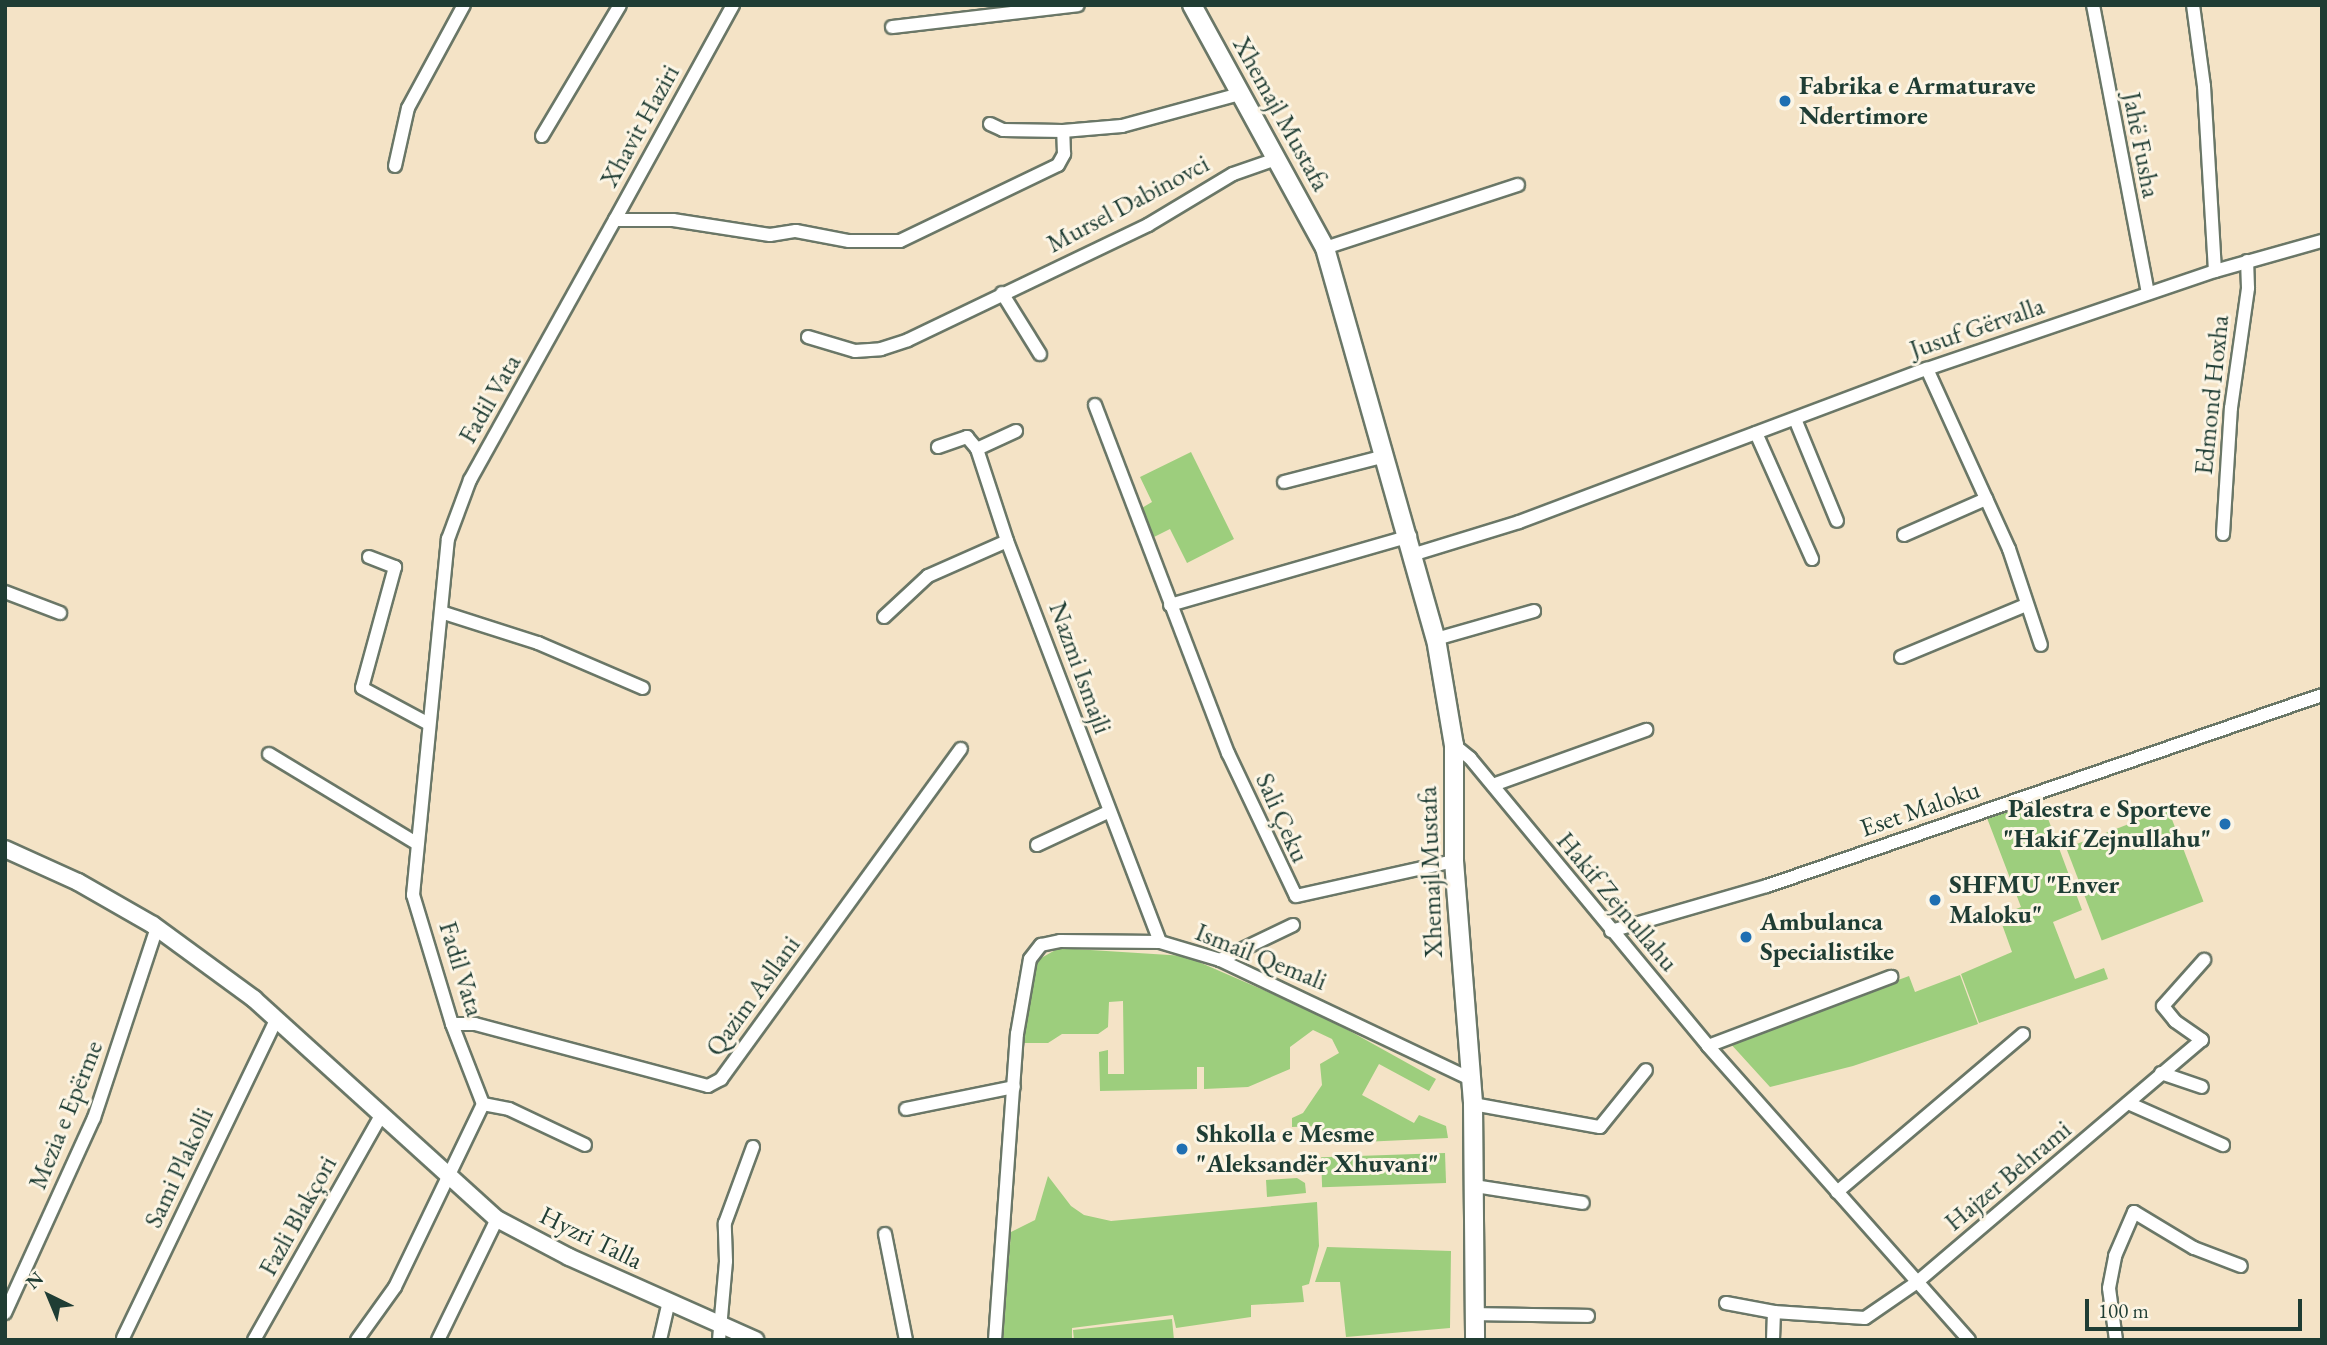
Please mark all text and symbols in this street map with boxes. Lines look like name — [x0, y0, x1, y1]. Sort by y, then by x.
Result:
street label: Xhemajl Mustafa — [1226, 31, 1336, 197]
street label: Xhavit Haziri — [594, 59, 686, 193]
place label: Fabrika e Armaturave Ndertimore — [1799, 70, 2036, 132]
street label: Jahë Fusha — [2115, 89, 2167, 201]
marker: Fabrika e Armaturave Ndertimore — [1777, 93, 1793, 109]
street label: Mursel Dabinovci — [1041, 148, 1215, 260]
street label: Jusuf Gërvalla — [1906, 290, 2048, 366]
street label: Edmond Hoxha — [2188, 314, 2236, 476]
street label: Fadil Vata — [452, 349, 528, 449]
street label: Nazmi Ismajli — [1042, 598, 1118, 738]
street label: Sali Çeku — [1248, 768, 1316, 868]
street label: Eset Maloku — [1856, 774, 1984, 844]
street label: Xhemajl Mustafa — [1412, 786, 1450, 958]
place label: Palestra e Sporteve "Hakif Zejnullahu" — [2003, 793, 2211, 854]
marker: Palestra e Sporteve "Hakif Zejnullahu" — [2217, 816, 2233, 832]
street label: Hakif Zejnullahu — [1550, 826, 1684, 978]
place label: SHFMU "Enver Maloku" — [1949, 869, 2119, 931]
marker: SHFMU "Enver Maloku" — [1927, 892, 1943, 908]
place label: Ambulanca Specialistike — [1760, 906, 1894, 968]
street label: Ismail Qemali — [1191, 917, 1331, 997]
street label: Fadil Vata — [432, 918, 490, 1020]
marker: Ambulanca Specialistike — [1738, 929, 1754, 945]
street label: Qazim Asllani — [699, 930, 807, 1062]
street label: Mezia e Epërme — [22, 1036, 110, 1194]
street label: Sami Plakolli — [138, 1103, 220, 1233]
street label: Hajzer Behrami — [1938, 1114, 2078, 1238]
place label: Shkolla e Mesme "Aleksandër Xhuvani" — [1196, 1118, 1439, 1180]
marker: Shkolla e Mesme "Aleksandër Xhuvani" — [1174, 1141, 1190, 1157]
street label: Fazli Blakçori — [252, 1151, 344, 1281]
street label: Hyzri Talla — [535, 1200, 647, 1276]
north arrow — [14, 1261, 84, 1331]
text: N — [20, 1266, 48, 1295]
scale bar — [2089, 1286, 2306, 1330]
text: 100 m — [2098, 1297, 2149, 1324]

